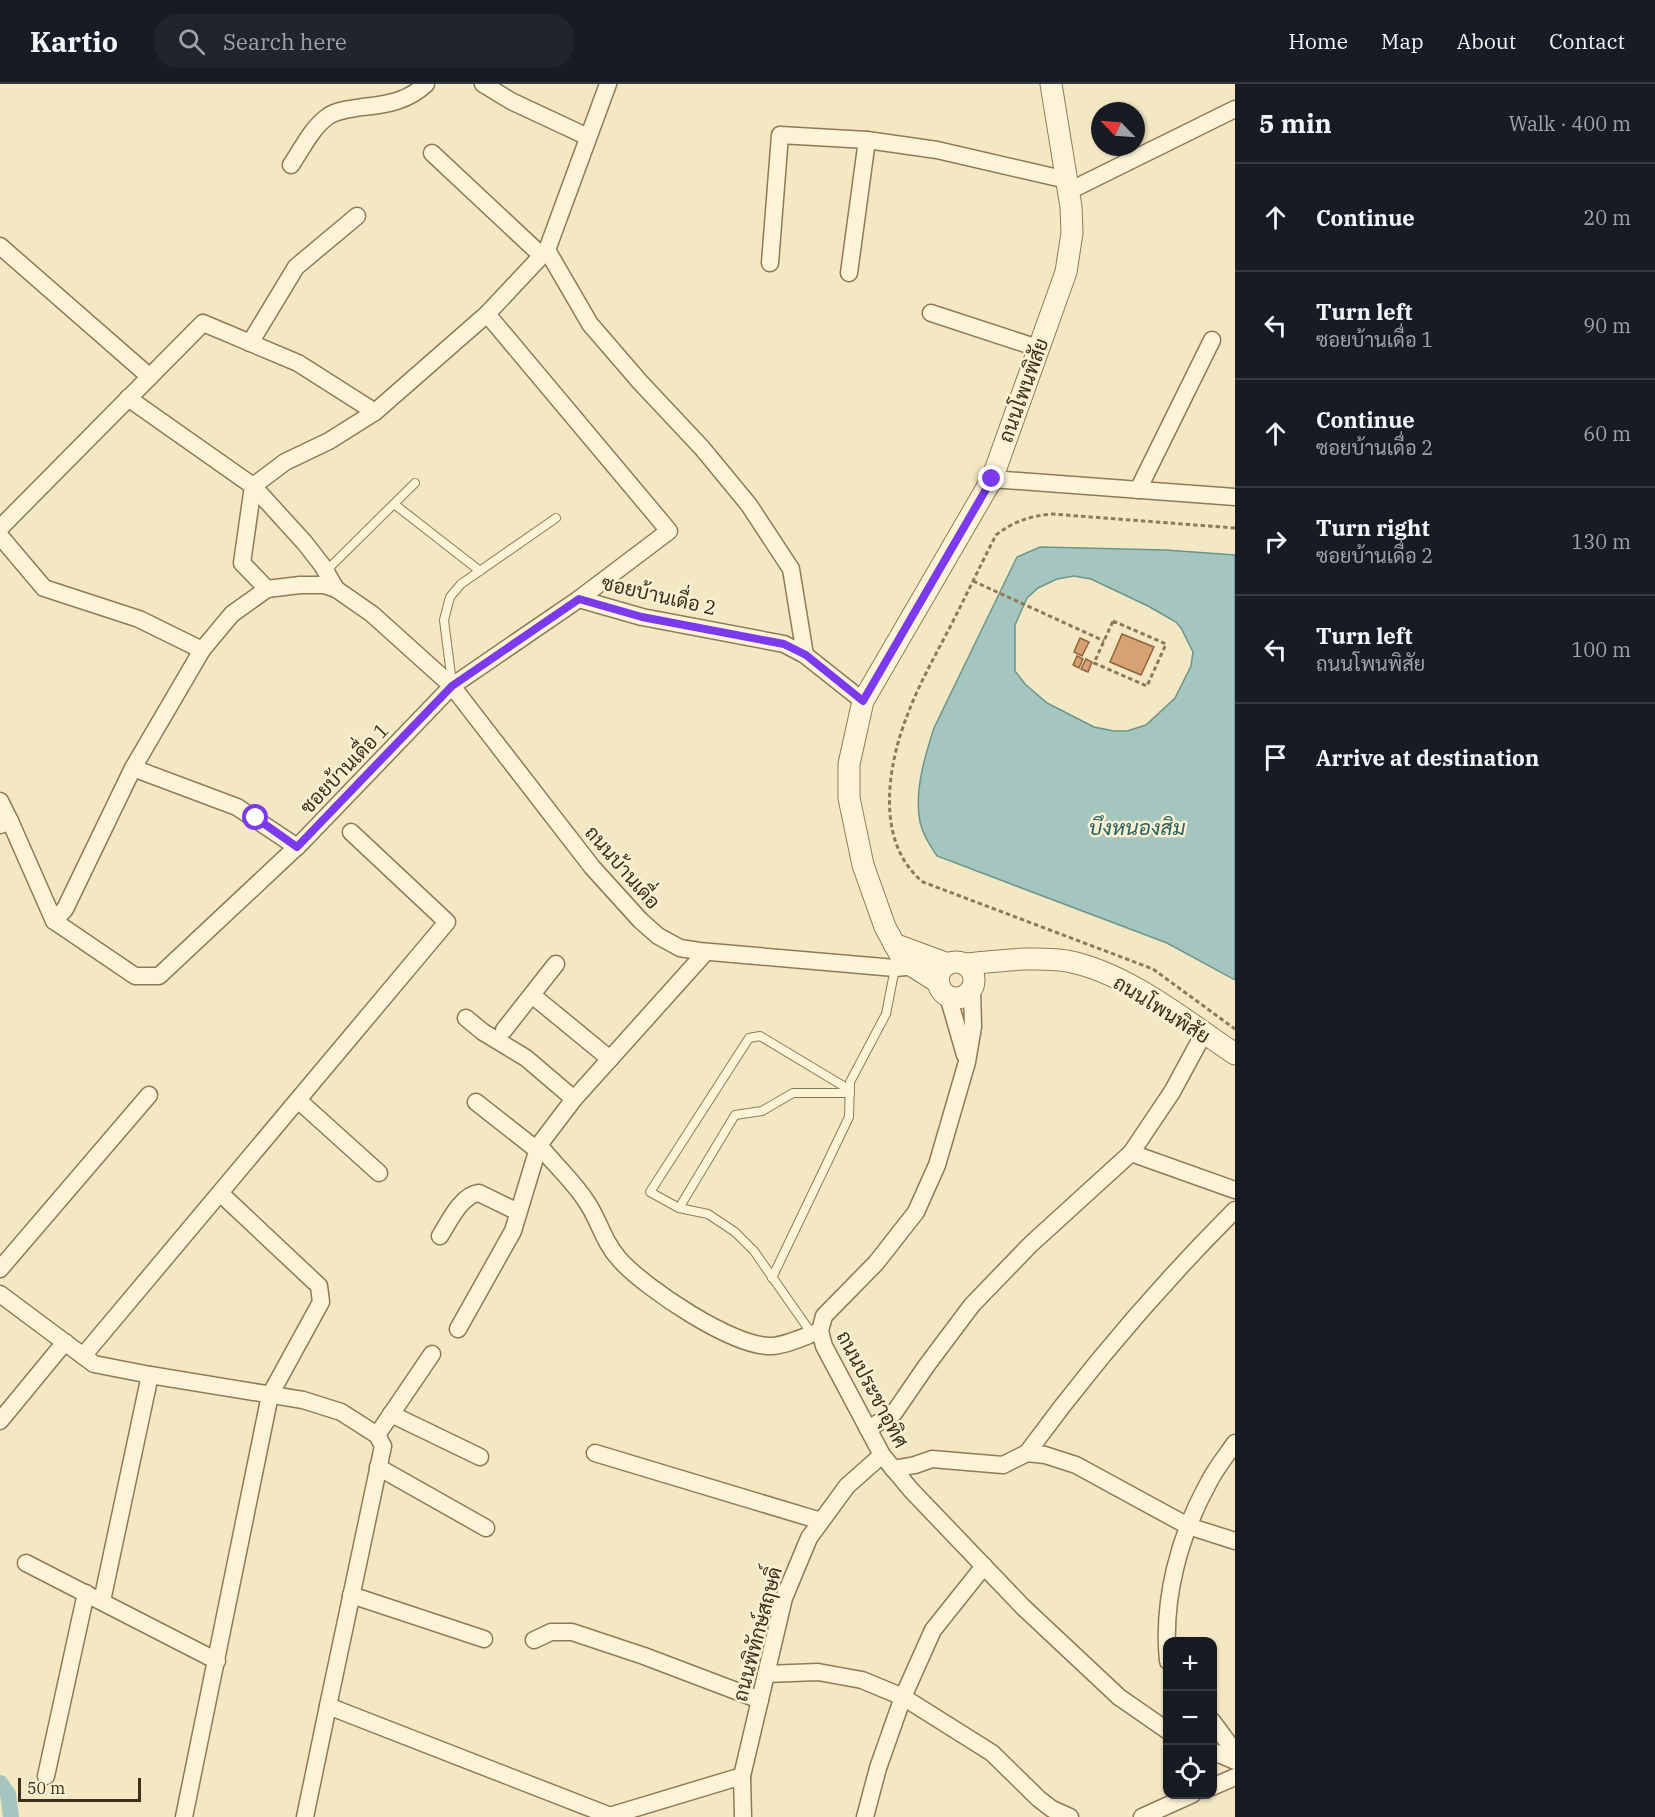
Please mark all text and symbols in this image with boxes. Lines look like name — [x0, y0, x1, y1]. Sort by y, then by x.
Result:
search box — [154, 14, 574, 68]
text: Kartio — [30, 23, 118, 60]
icon: search — [175, 25, 208, 58]
text: Search here — [223, 27, 347, 56]
text: Home — [1288, 27, 1348, 55]
text: Map — [1381, 27, 1424, 55]
text: About — [1457, 27, 1516, 55]
text: Contact — [1549, 27, 1625, 55]
north arrow — [1091, 102, 1145, 156]
text: 5 min — [1259, 106, 1332, 140]
text: Walk · 400 m — [1509, 110, 1631, 137]
icon: ahead — [1259, 201, 1292, 234]
text: Continue — [1316, 203, 1415, 232]
text: 20 m — [1583, 204, 1631, 231]
text: Turn left — [1316, 297, 1412, 326]
icon: left — [1259, 309, 1292, 342]
text: 90 m — [1583, 312, 1631, 339]
text: ซอยบ้านเดื่อ 1 — [1316, 326, 1433, 353]
street label: ถนนโพนพิสัย — [992, 334, 1054, 446]
text: Continue — [1316, 405, 1415, 434]
icon: ahead — [1259, 417, 1292, 450]
text: 60 m — [1583, 420, 1631, 447]
text: ซอยบ้านเดื่อ 2 — [1316, 434, 1433, 461]
route end — [978, 465, 1004, 491]
text: Turn right — [1316, 513, 1430, 542]
icon: right — [1259, 525, 1292, 558]
text: 130 m — [1571, 528, 1631, 555]
text: ซอยบ้านเดื่อ 2 — [1316, 542, 1433, 569]
street label: ซอยบ้านเดื่อ 2 — [599, 566, 720, 621]
text: Turn left — [1316, 621, 1412, 650]
icon: left — [1259, 633, 1292, 666]
text: 100 m — [1571, 636, 1631, 663]
text: ถนนโพนพิสัย — [1316, 650, 1425, 677]
street label: ซอยบ้านเดื่อ 1 — [291, 714, 394, 820]
icon: arrive — [1259, 741, 1292, 774]
text: Arrive at destination — [1316, 743, 1539, 772]
route start — [242, 804, 268, 830]
water label: บึงหนองสิม — [1089, 813, 1185, 841]
street label: ถนนบ้านเดื่อ — [579, 818, 669, 914]
street label: ถนนโพนพิสัย — [1109, 969, 1215, 1049]
street label: ถนนประชาอุทิศ — [830, 1326, 915, 1453]
street label: ถนนพิทักษ์สฤษดิ์ — [722, 1563, 788, 1704]
map controls — [1163, 1637, 1217, 1799]
button: + — [1163, 1637, 1217, 1691]
button: − — [1163, 1691, 1217, 1745]
button: locate — [1163, 1745, 1217, 1799]
scale bar — [18, 1775, 141, 1802]
text: 50 m — [27, 1778, 65, 1798]

